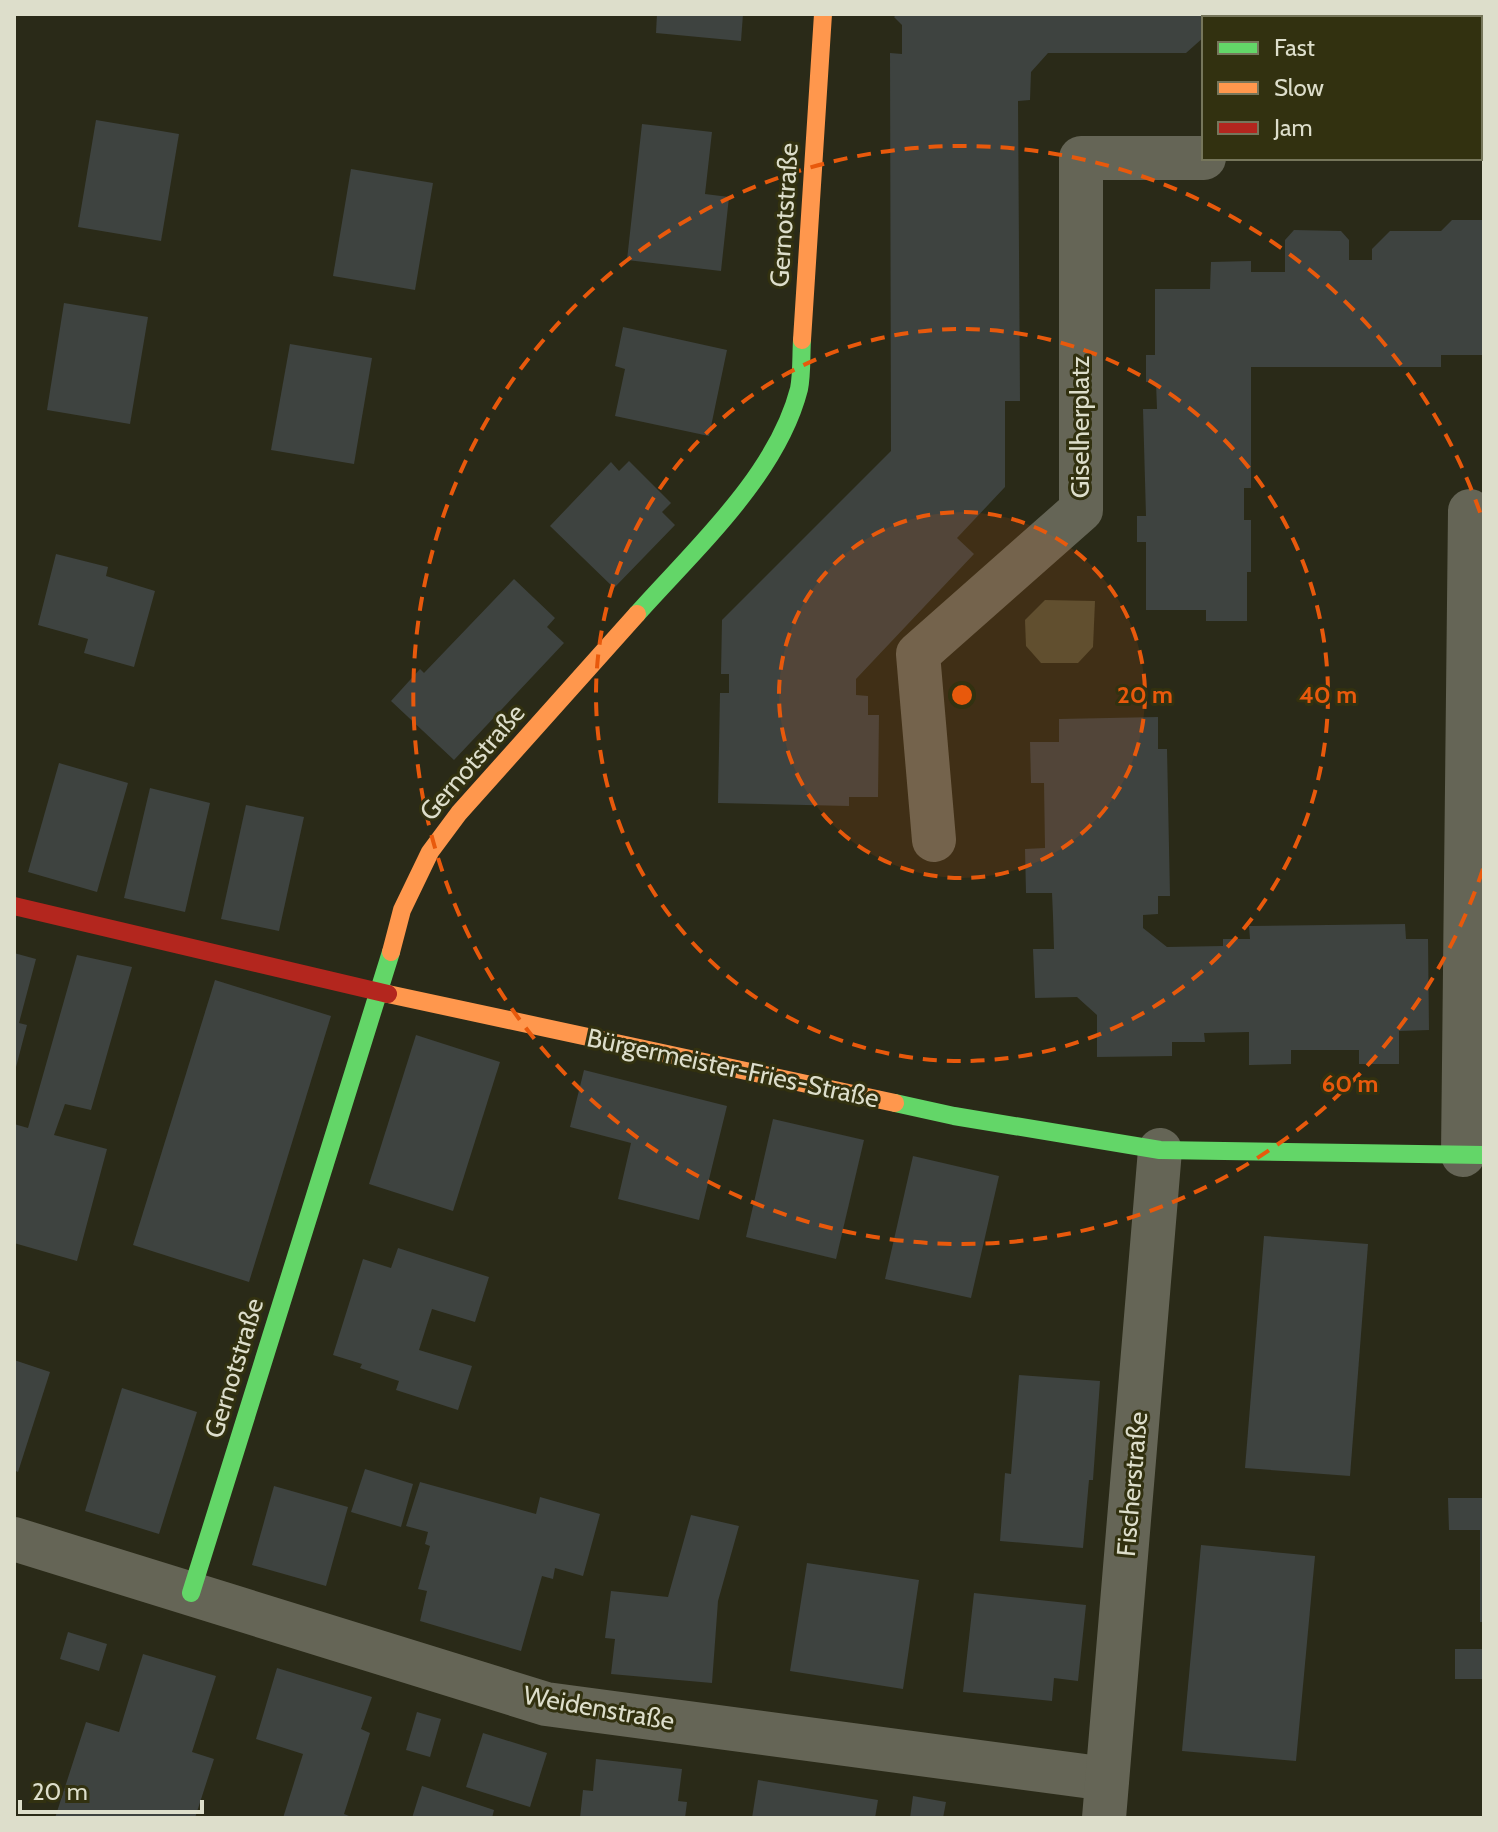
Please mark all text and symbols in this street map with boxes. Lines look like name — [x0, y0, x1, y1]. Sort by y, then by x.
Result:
legend — [1202, 16, 1482, 160]
text: Fast — [1274, 33, 1315, 62]
text: Slow — [1274, 73, 1324, 102]
text: Jam — [1273, 113, 1312, 142]
street label: Gernotstraße — [763, 142, 805, 288]
street label: Giselherplatz — [1064, 356, 1096, 498]
text: 20 m — [1117, 680, 1173, 709]
text: 40 m — [1299, 680, 1357, 709]
centre of rings — [948, 681, 976, 709]
street label: Gernotstraße — [413, 697, 531, 827]
street label: Bürgermeister-Fries-Straße — [584, 1021, 882, 1115]
text: 60 m — [1322, 1069, 1378, 1098]
street label: Gernotstraße — [198, 1294, 270, 1442]
street label: Fischerstraße — [1110, 1410, 1154, 1558]
street label: Weidenstraße — [521, 1679, 677, 1737]
scale bar — [20, 1764, 202, 1814]
text: 20 m — [32, 1777, 88, 1806]

